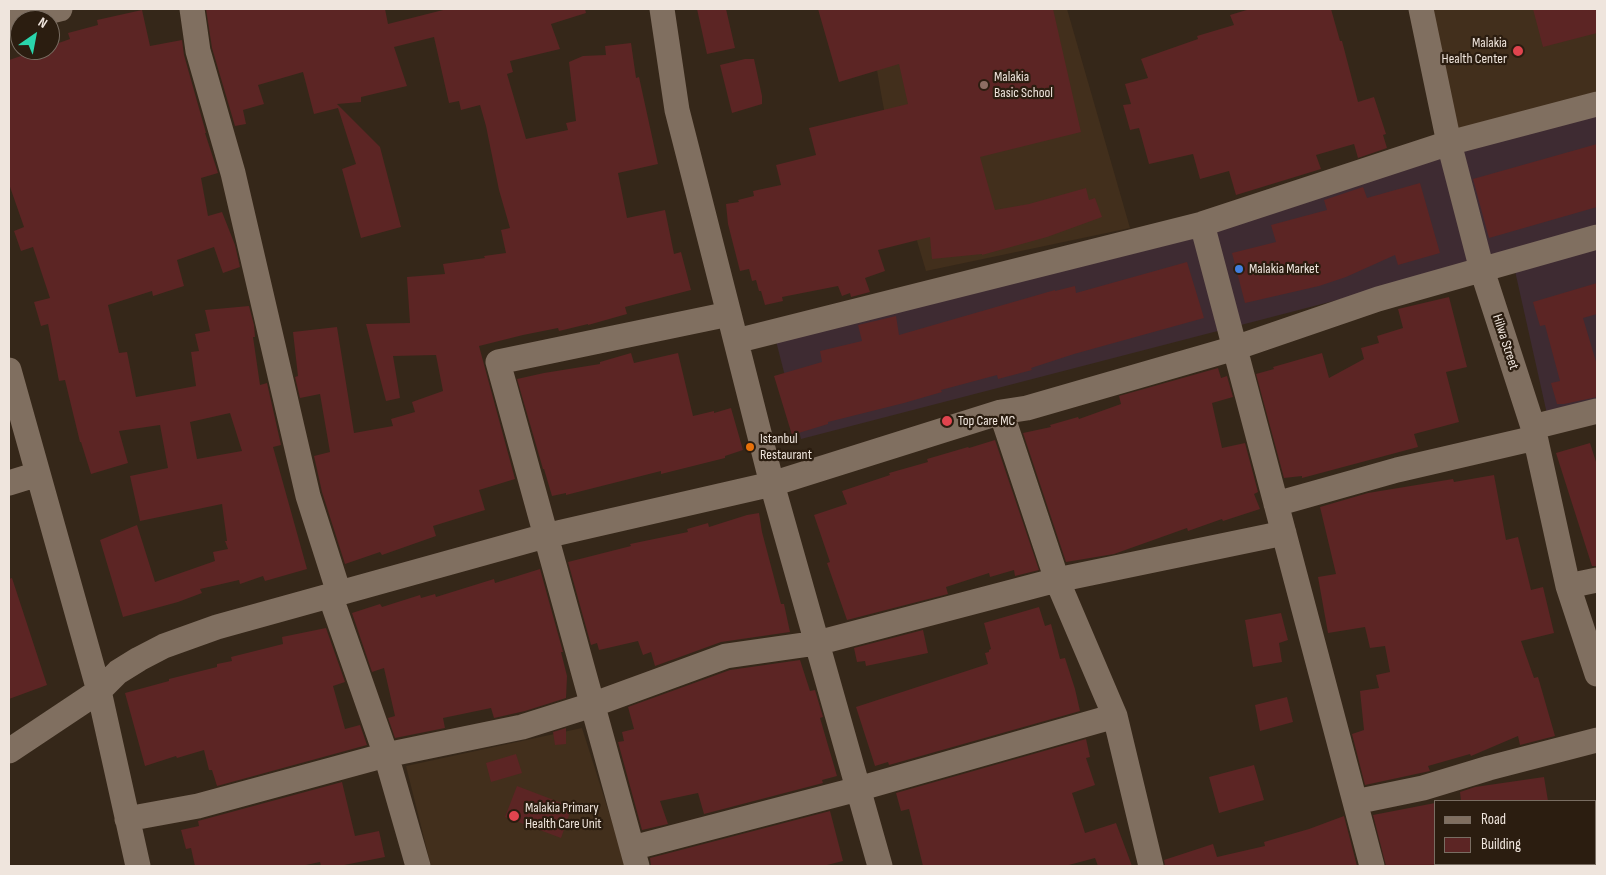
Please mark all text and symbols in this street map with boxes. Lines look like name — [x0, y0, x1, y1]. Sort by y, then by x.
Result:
north arrow — [10, 10, 60, 60]
text: N — [35, 14, 51, 32]
place label: Malakia Health Center — [1442, 35, 1507, 68]
marker: Malakia Health Center — [1511, 44, 1525, 58]
place label: Malakia Basic School — [994, 69, 1053, 102]
marker: Malakia Basic School — [978, 79, 990, 91]
place label: Malakia Market — [1249, 261, 1319, 277]
marker: Malakia Market — [1233, 263, 1245, 275]
street label: Hilwa Street — [1488, 312, 1522, 372]
place label: Top Care MC — [958, 413, 1015, 429]
marker: Top Care MC — [940, 414, 954, 428]
place label: Istanbul Restaurant — [760, 431, 812, 464]
marker: Istanbul Restaurant — [744, 441, 756, 453]
place label: Malakia Primary Health Care Unit — [525, 800, 602, 832]
legend — [1434, 800, 1596, 865]
marker: Malakia Primary Health Care Unit — [507, 809, 521, 823]
text: Road — [1481, 810, 1506, 829]
text: Building — [1481, 835, 1521, 854]

